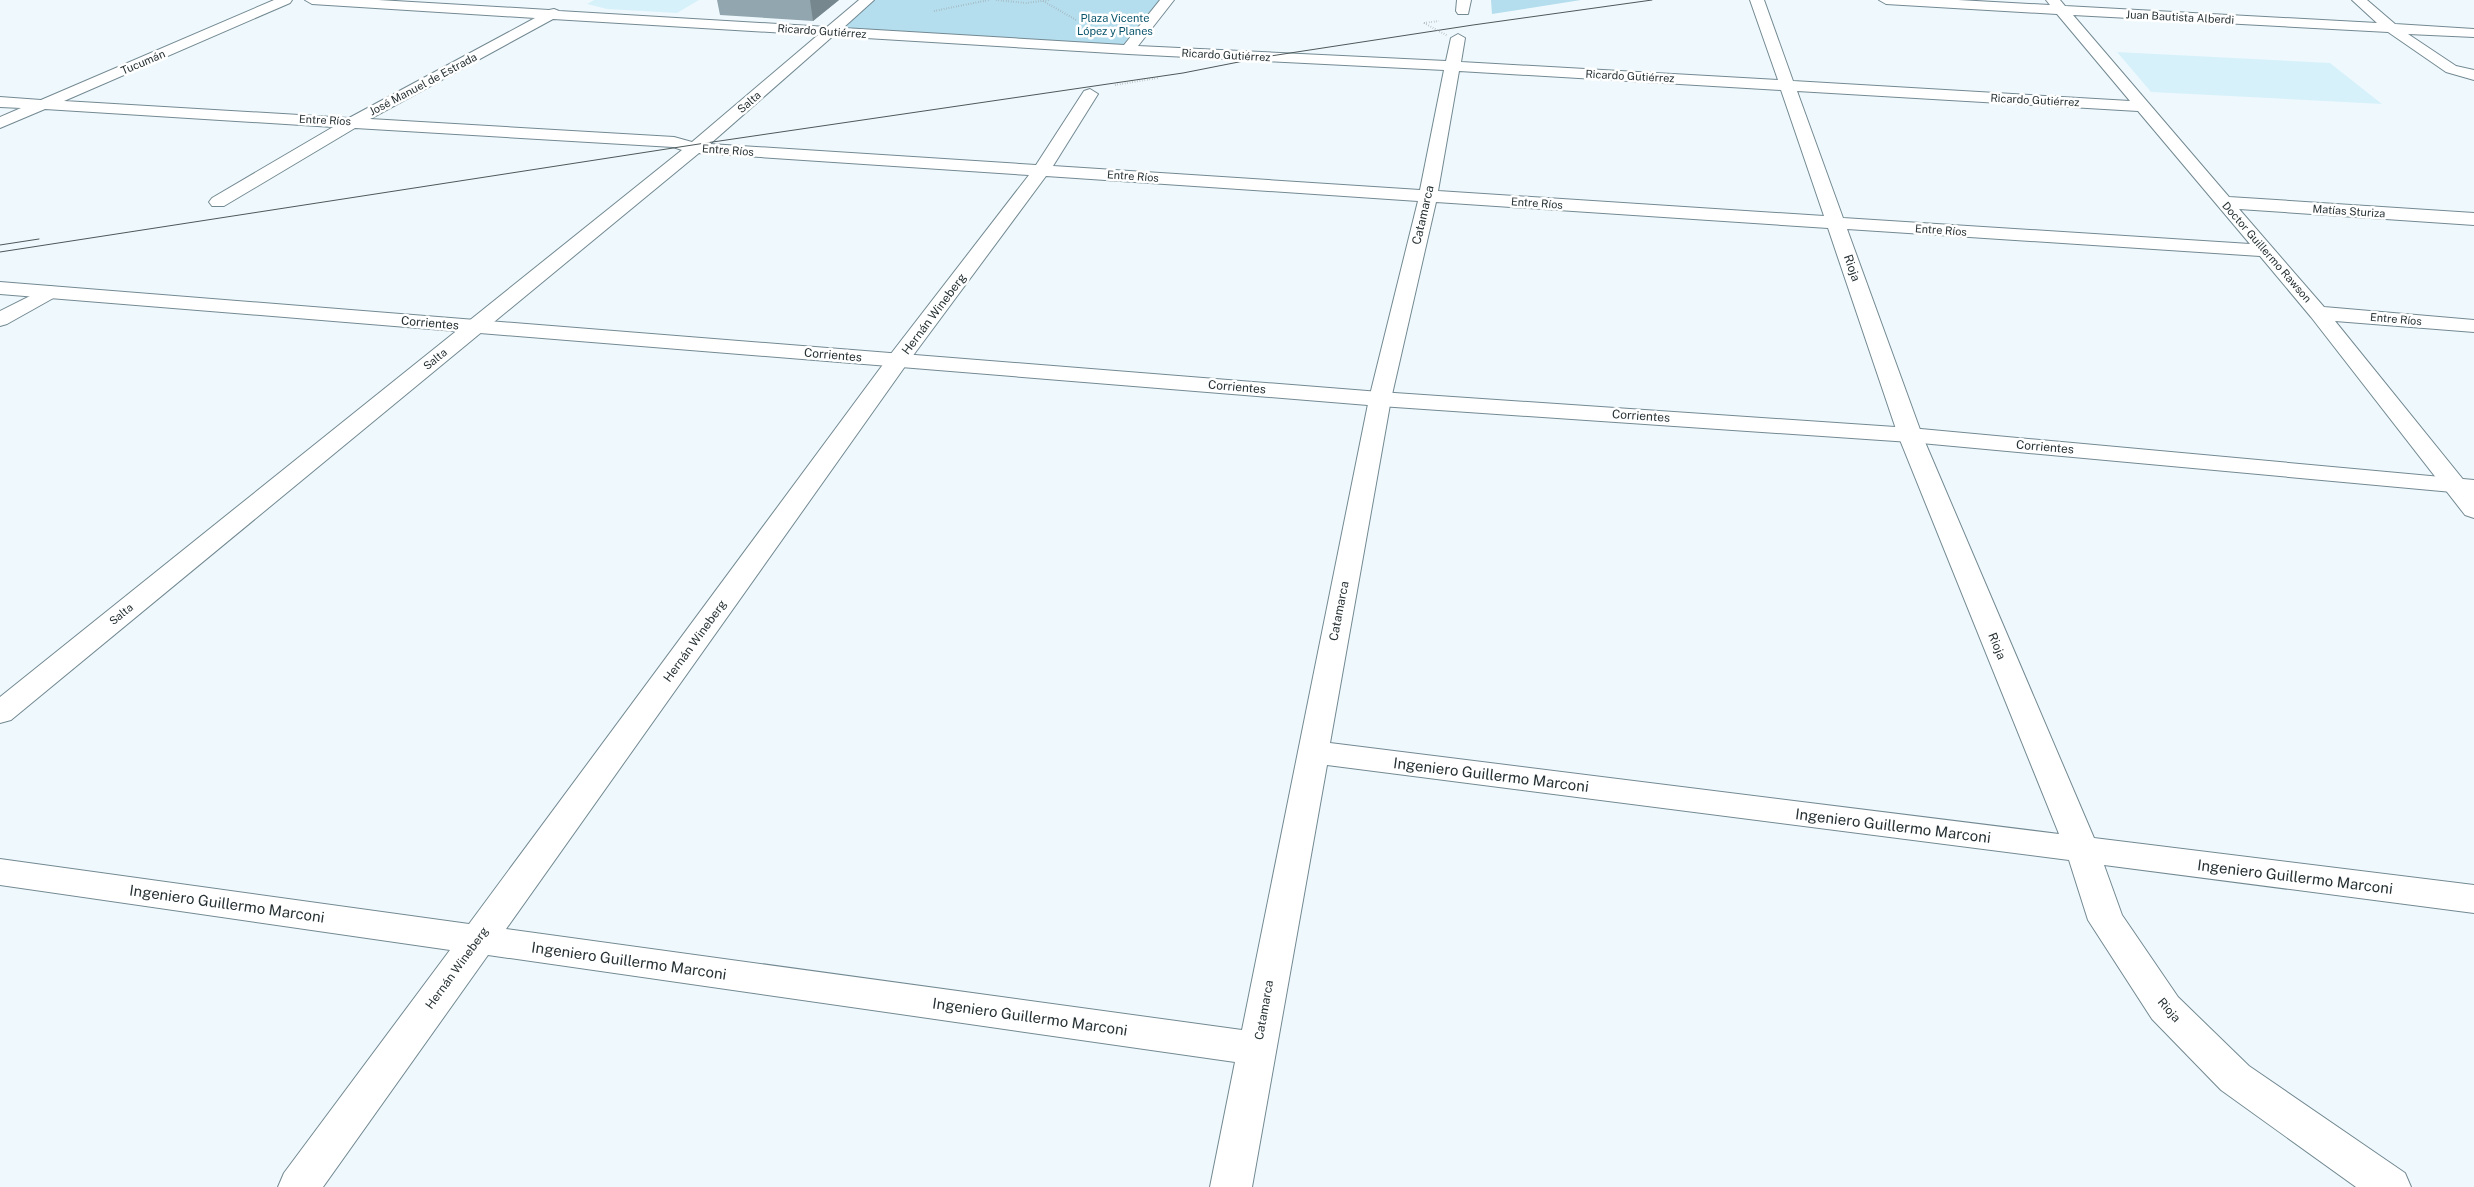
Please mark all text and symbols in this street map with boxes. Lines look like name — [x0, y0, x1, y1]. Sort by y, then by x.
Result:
street label: Juan Bautista Alberdi — [2126, 8, 2234, 26]
park label: Plaza Vicente López y Planes — [1077, 12, 1153, 37]
street label: Ricardo Gutiérrez — [777, 22, 867, 40]
street label: Tucumán — [119, 47, 167, 77]
street label: Ricardo Gutiérrez — [1181, 47, 1271, 63]
street label: José Manuel de Estrada — [367, 51, 479, 117]
street label: Ricardo Gutiérrez — [1585, 68, 1675, 84]
street label: Salta — [735, 89, 763, 115]
street label: Ricardo Gutiérrez — [1990, 92, 2080, 108]
street label: Entre Ríos — [299, 113, 352, 127]
street label: Entre Ríos — [702, 142, 755, 158]
street label: Entre Ríos — [1107, 168, 1160, 184]
street label: Catamarca — [1409, 184, 1437, 246]
street label: Entre Ríos — [1511, 195, 1564, 211]
street label: Doctor Guillermo Rawson — [2220, 199, 2314, 305]
street label: Matías Sturiza — [2312, 202, 2386, 220]
street label: Entre Ríos — [1915, 222, 1968, 238]
street label: Rioja — [1841, 253, 1863, 283]
street label: Hernán Wineberg — [899, 271, 969, 357]
street label: Entre Ríos — [2370, 311, 2423, 327]
street label: Corrientes — [400, 313, 460, 333]
street label: Corrientes — [803, 345, 863, 365]
street label: Salta — [421, 346, 449, 372]
street label: Corrientes — [1207, 377, 1267, 397]
street label: Corrientes — [1611, 407, 1671, 425]
street label: Corrientes — [2015, 437, 2075, 457]
street label: Catamarca — [1326, 580, 1352, 642]
street label: Hernán Wineberg — [661, 597, 729, 685]
street label: Salta — [107, 601, 135, 627]
street label: Rioja — [1985, 631, 2009, 661]
street label: Ingeniero Guillermo Marconi — [1392, 754, 1590, 795]
street label: Ingeniero Guillermo Marconi — [1794, 805, 1992, 846]
street label: Ingeniero Guillermo Marconi — [2196, 856, 2394, 897]
street label: Ingeniero Guillermo Marconi — [128, 881, 326, 926]
street label: Hernán Wineberg — [423, 924, 491, 1012]
street label: Ingeniero Guillermo Marconi — [530, 938, 728, 983]
street label: Catamarca — [1252, 979, 1276, 1041]
street label: Ingeniero Guillermo Marconi — [931, 994, 1129, 1039]
street label: Rioja — [2155, 995, 2183, 1025]

